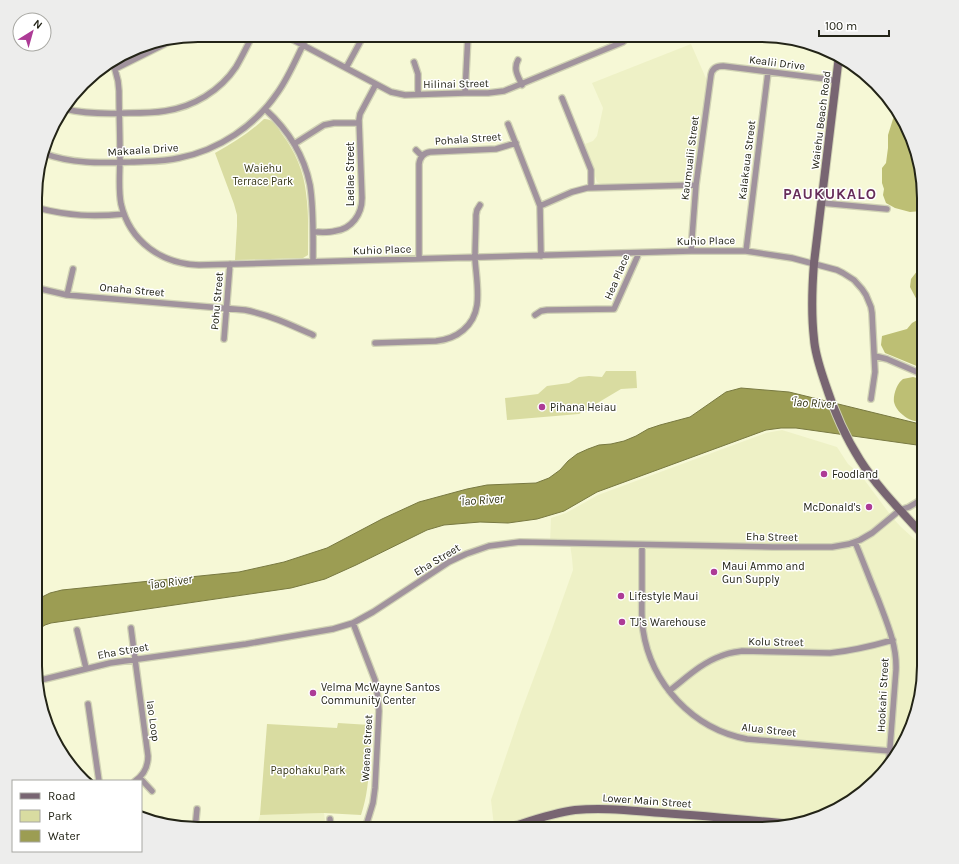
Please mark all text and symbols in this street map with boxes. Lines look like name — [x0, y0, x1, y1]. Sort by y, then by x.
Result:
north arrow — [12, 12, 52, 52]
scale bar — [819, 12, 889, 38]
text: N — [31, 17, 45, 32]
text: 100 m — [825, 19, 857, 33]
street label: Kealii Drive — [748, 53, 806, 73]
street label: Waiehu Beach Road — [809, 70, 833, 170]
street label: Hilinai Street — [423, 77, 489, 91]
street label: Kaumualii Street — [678, 115, 702, 201]
street label: Kalakaua Street — [736, 120, 758, 200]
street label: Pohala Street — [434, 130, 502, 148]
street label: Makaala Drive — [107, 141, 179, 159]
street label: Laelae Street — [344, 142, 357, 206]
park label: Waiehu Terrace Park — [233, 162, 293, 188]
district label: PAUKUKALO — [783, 185, 877, 203]
street label: Kuhio Place — [677, 234, 736, 248]
street label: Kuhio Place — [353, 242, 412, 258]
street label: Hea Place — [602, 252, 633, 302]
street label: Pohu Street — [208, 271, 226, 331]
street label: Onaha Street — [99, 281, 165, 299]
water label: ʻĪao River — [790, 395, 837, 411]
place label: Pihana Heiau — [550, 401, 616, 414]
marker: Pihana Heiau — [537, 402, 547, 412]
place label: Foodland — [832, 468, 878, 481]
marker: Foodland — [819, 469, 829, 479]
water label: ʻĪao River — [458, 491, 505, 509]
place label: McDonald's — [803, 501, 861, 514]
marker: McDonald's — [864, 502, 874, 512]
street label: Eha Street — [746, 530, 798, 544]
street label: Eha Street — [411, 541, 463, 579]
place label: Maui Ammo and Gun Supply — [722, 560, 805, 586]
marker: Maui Ammo and Gun Supply — [709, 567, 719, 577]
water label: ʻĪao River — [147, 571, 194, 592]
place label: Lifestyle Maui — [629, 590, 699, 603]
marker: Lifestyle Maui — [616, 591, 626, 601]
place label: TJ’s Warehouse — [630, 616, 706, 629]
marker: TJ’s Warehouse — [617, 617, 627, 627]
street label: Kolu Street — [748, 635, 804, 649]
street label: Eha Street — [96, 640, 150, 662]
street label: Hookahi Street — [875, 658, 891, 732]
place label: Velma McWayne Santos Community Center — [321, 681, 441, 707]
marker: Velma McWayne Santos Community Center — [308, 688, 318, 698]
street label: Iao Loop — [144, 700, 162, 742]
street label: Waena Street — [359, 714, 375, 782]
street label: Alua Street — [741, 721, 797, 739]
park label: Papohaku Park — [270, 764, 346, 777]
legend — [12, 780, 142, 852]
text: Road — [48, 789, 76, 803]
street label: Lower Main Street — [602, 791, 692, 811]
text: Park — [48, 809, 73, 823]
text: Water — [48, 829, 81, 843]

